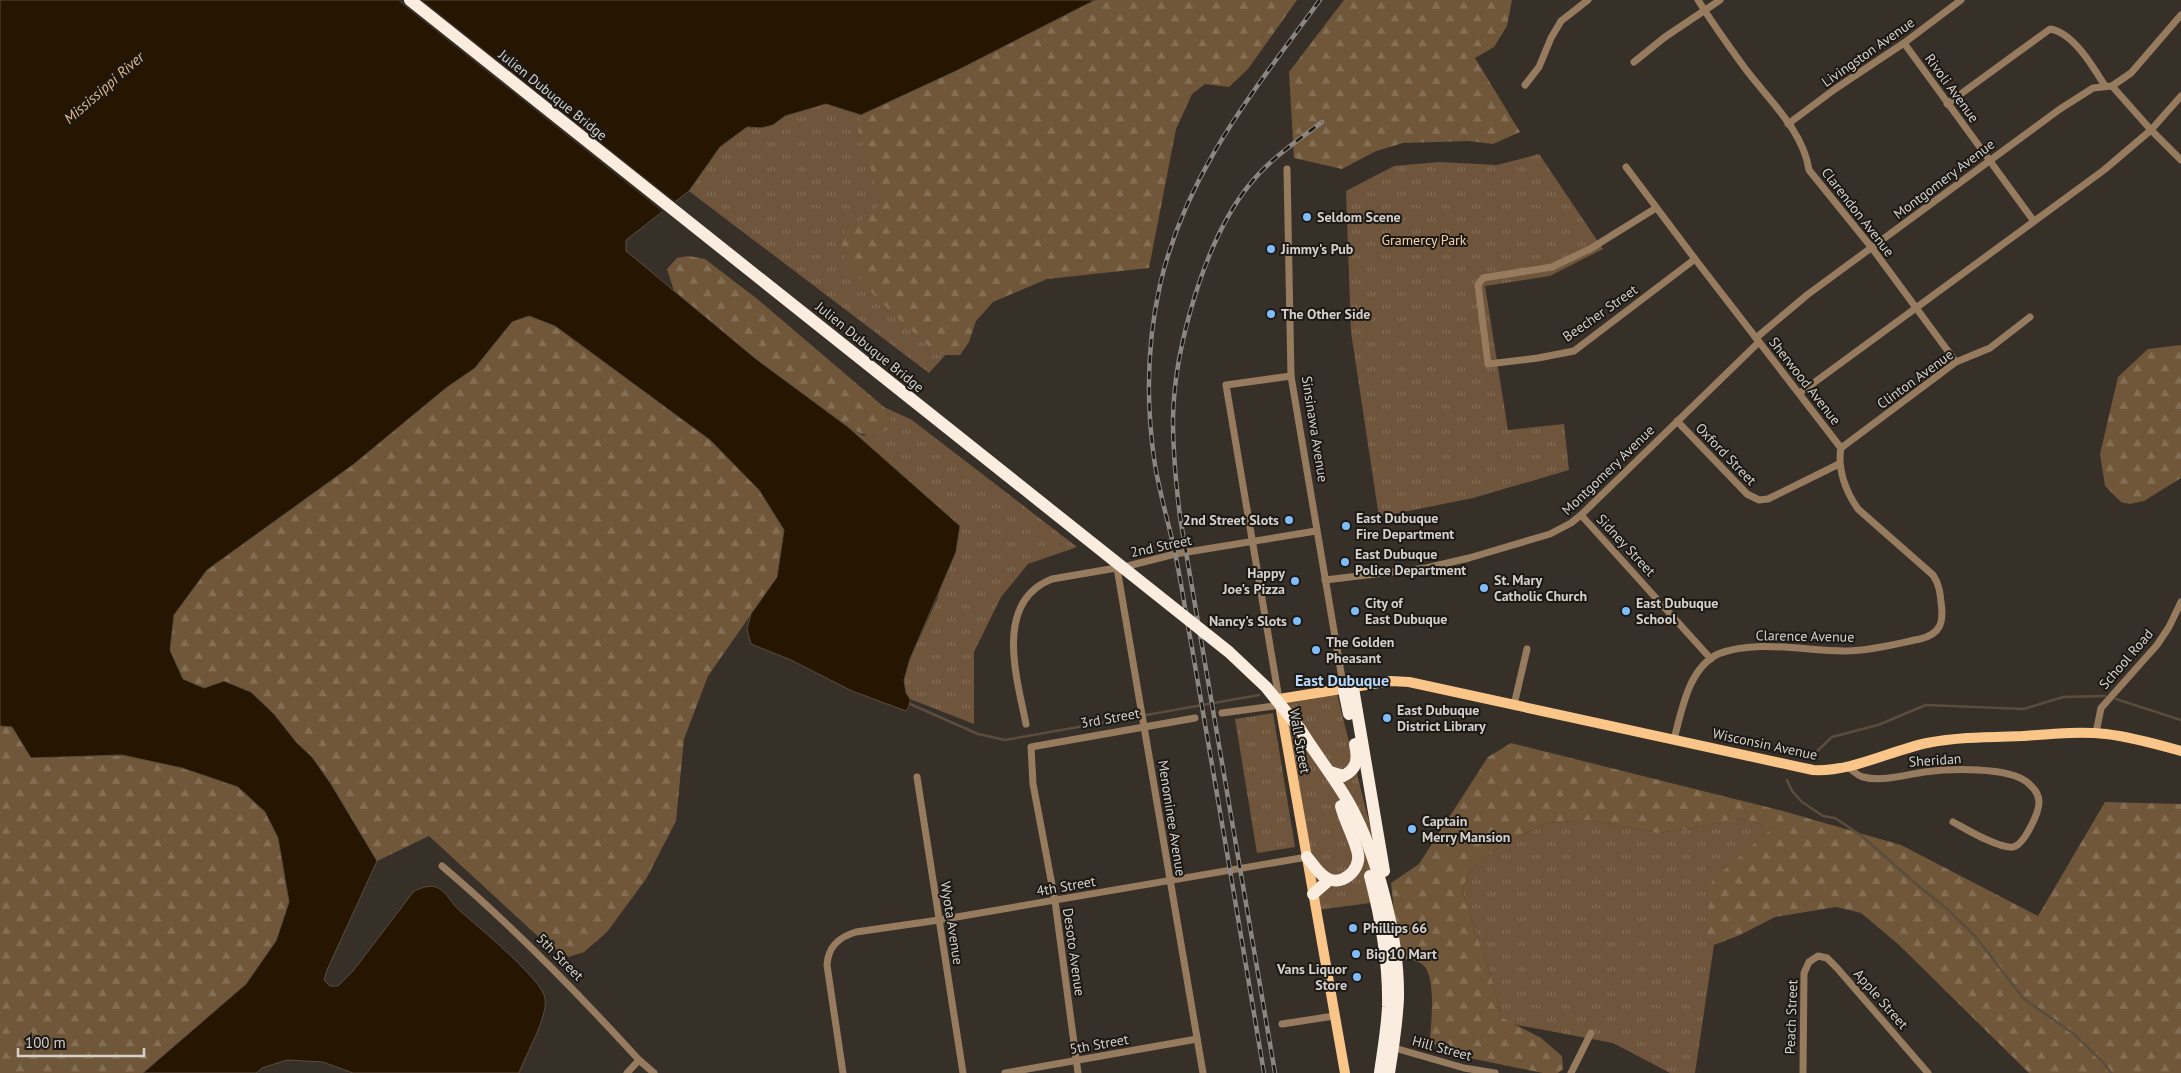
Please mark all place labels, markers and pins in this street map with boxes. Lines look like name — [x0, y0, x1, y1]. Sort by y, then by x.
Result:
place label: Seldom Scene — [1317, 208, 1401, 226]
marker: Seldom Scene — [1301, 211, 1313, 223]
place label: Jimmy's Pub — [1280, 240, 1354, 258]
marker: Jimmy's Pub — [1265, 243, 1277, 255]
place label: The Other Side — [1281, 305, 1370, 323]
marker: The Other Side — [1265, 308, 1277, 320]
place label: East Dubuque Fire Department — [1356, 509, 1454, 543]
place label: 2nd Street Slots — [1183, 511, 1279, 529]
marker: 2nd Street Slots — [1283, 514, 1295, 526]
marker: East Dubuque Fire Department — [1340, 520, 1352, 532]
place label: East Dubuque Police Department — [1355, 545, 1466, 579]
marker: East Dubuque Police Department — [1339, 556, 1351, 568]
place label: Happy Joe's Pizza — [1222, 564, 1285, 598]
place label: St. Mary Catholic Church — [1494, 571, 1587, 605]
marker: Happy Joe's Pizza — [1289, 575, 1301, 587]
marker: St. Mary Catholic Church — [1478, 582, 1490, 594]
place label: City of East Dubuque — [1365, 594, 1447, 628]
place label: East Dubuque School — [1636, 594, 1718, 628]
marker: City of East Dubuque — [1349, 605, 1361, 617]
marker: East Dubuque School — [1620, 605, 1632, 617]
place label: Nancy's Slots — [1209, 612, 1287, 630]
marker: Nancy's Slots — [1291, 615, 1303, 627]
place label: The Golden Pheasant — [1326, 633, 1395, 667]
marker: The Golden Pheasant — [1310, 644, 1322, 656]
place label: East Dubuque District Library — [1397, 701, 1486, 735]
marker: East Dubuque District Library — [1381, 712, 1393, 724]
place label: Captain Merry Mansion — [1422, 812, 1510, 846]
marker: Captain Merry Mansion — [1406, 823, 1418, 835]
place label: Phillips 66 — [1363, 919, 1427, 937]
marker: Phillips 66 — [1347, 922, 1359, 934]
place label: Big 10 Mart — [1366, 945, 1437, 963]
marker: Big 10 Mart — [1350, 948, 1362, 960]
place label: Vans Liquor Store — [1276, 960, 1347, 994]
marker: Vans Liquor Store — [1351, 971, 1363, 983]

